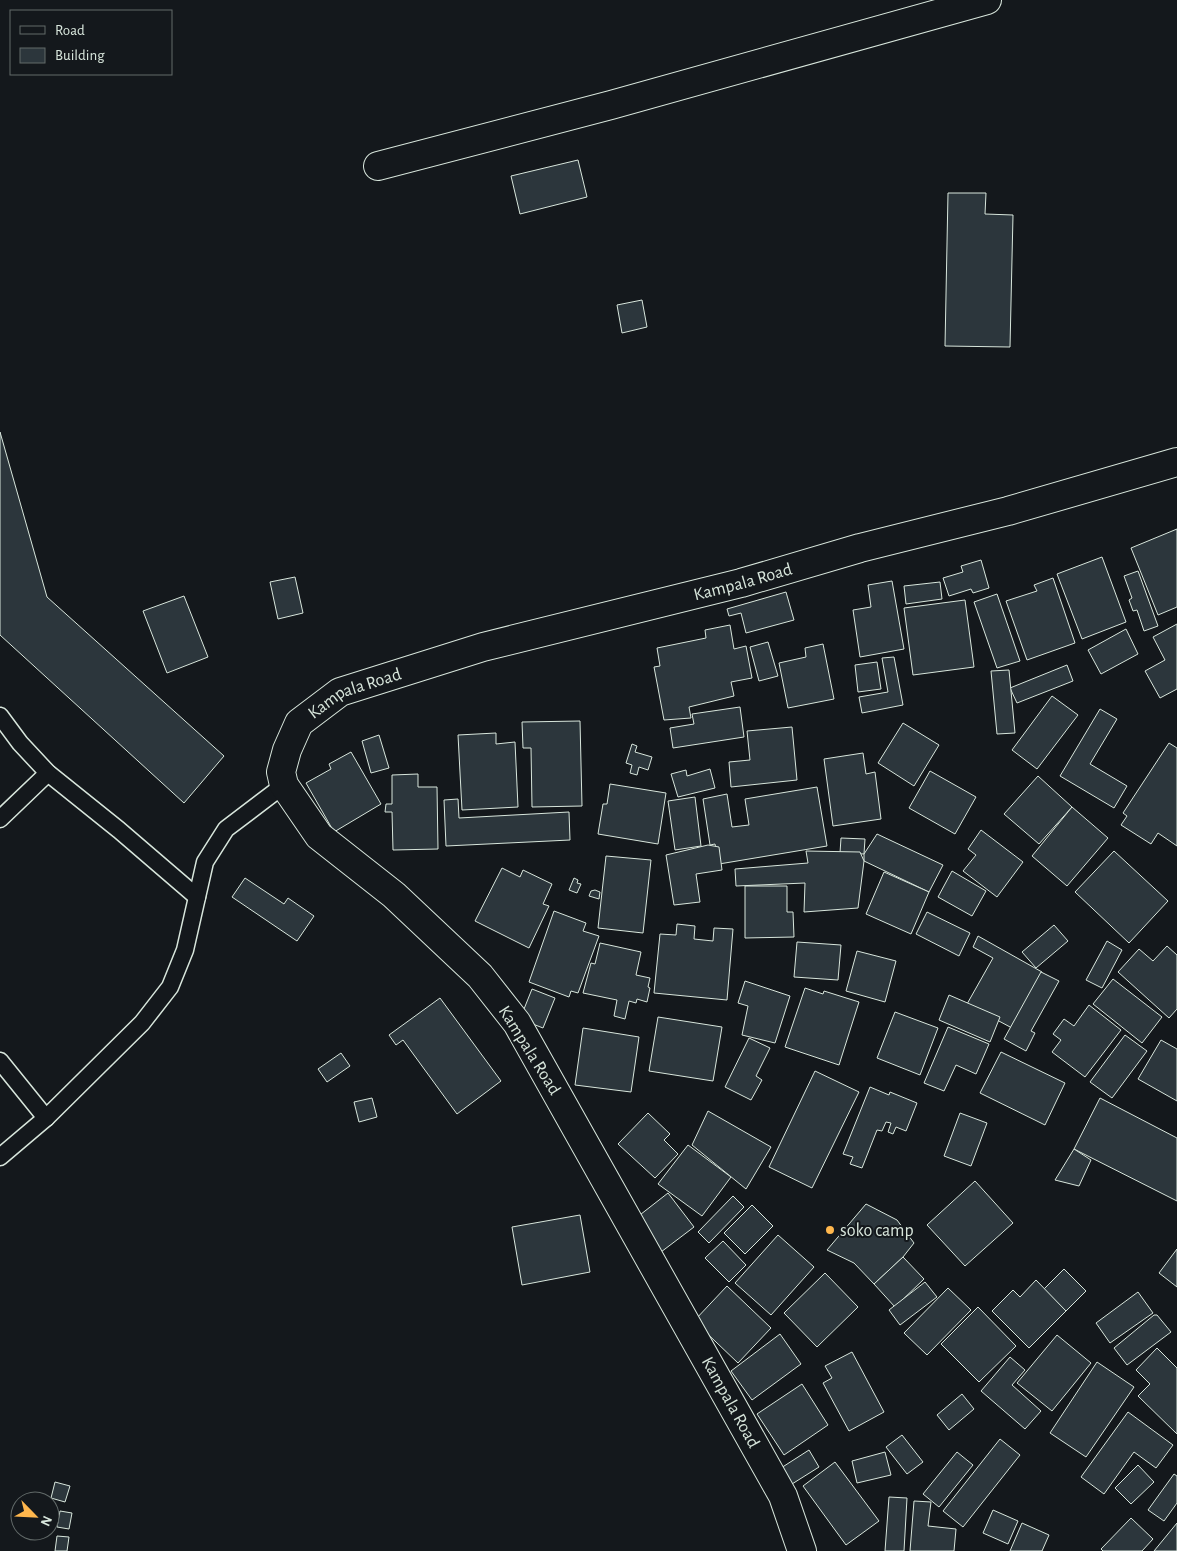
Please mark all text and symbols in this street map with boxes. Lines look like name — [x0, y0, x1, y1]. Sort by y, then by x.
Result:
legend — [10, 10, 172, 75]
text: Road — [55, 23, 85, 38]
text: Building — [55, 48, 105, 63]
street label: Kampala Road — [692, 560, 794, 604]
street label: Kampala Road — [305, 665, 404, 723]
street label: Kampala Road — [495, 1003, 564, 1098]
place label: soko camp — [840, 1222, 914, 1240]
marker: soko camp — [824, 1224, 836, 1236]
street label: Kampala Road — [698, 1354, 763, 1451]
north arrow — [10, 1491, 60, 1541]
text: N — [38, 1514, 54, 1528]

